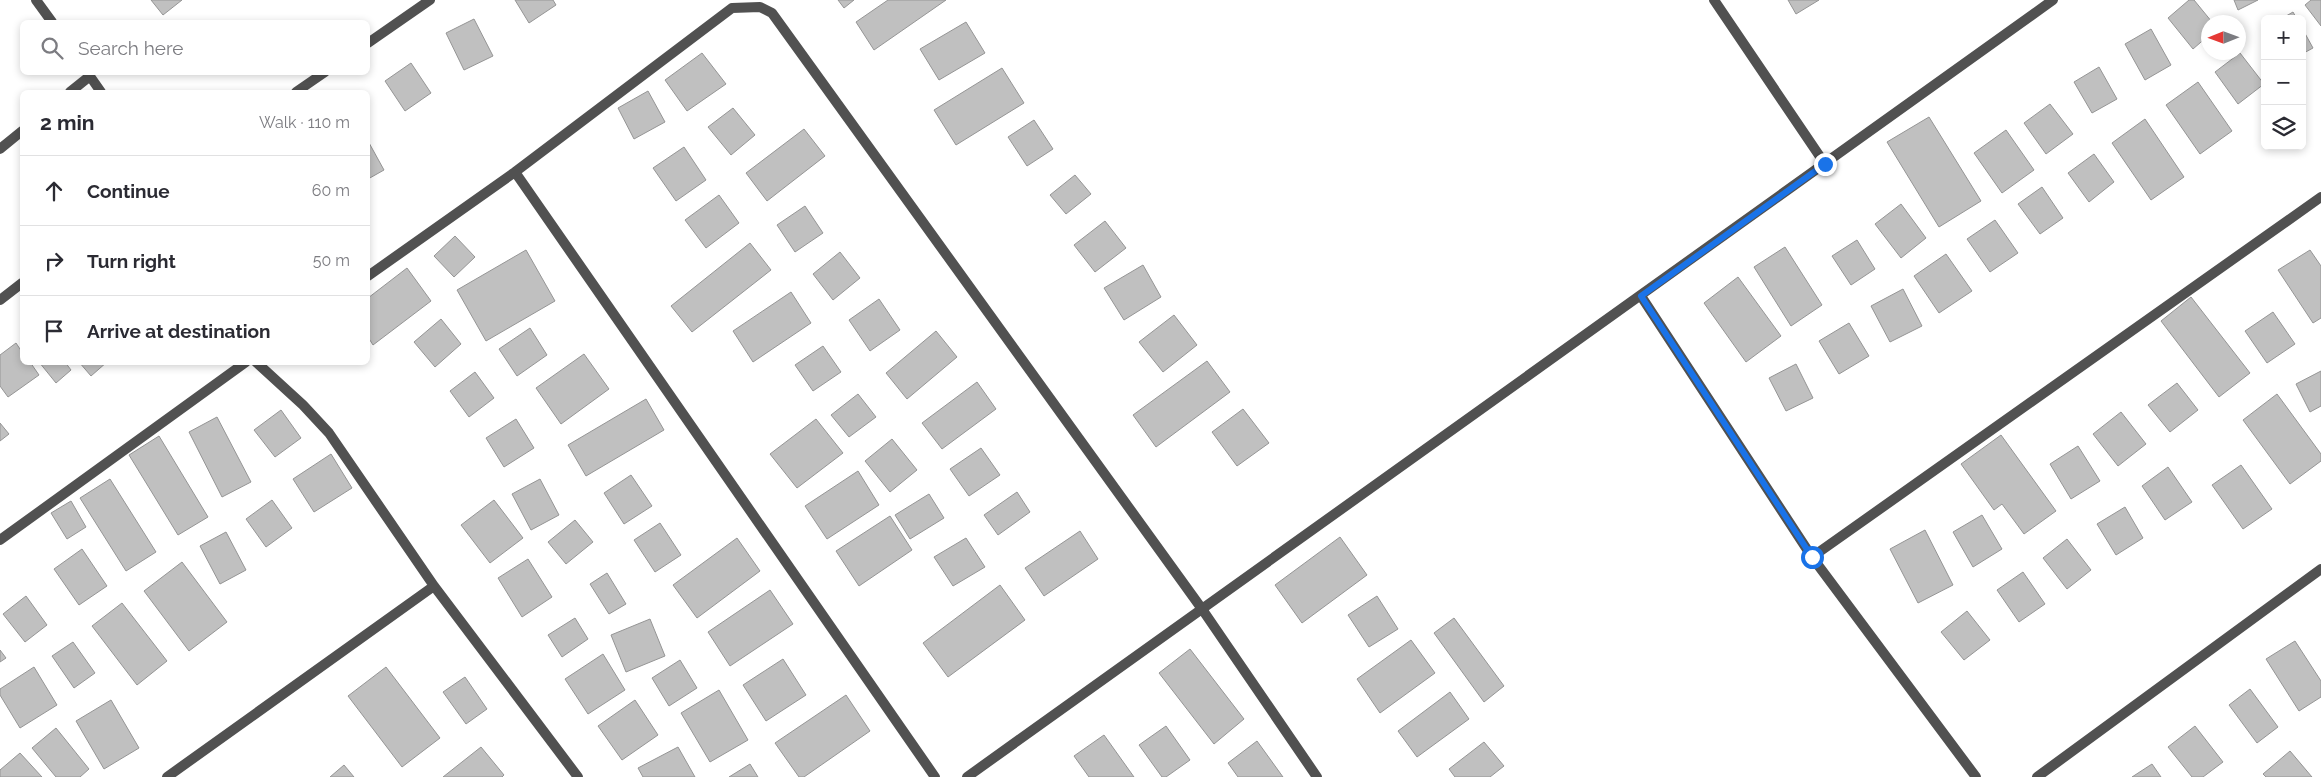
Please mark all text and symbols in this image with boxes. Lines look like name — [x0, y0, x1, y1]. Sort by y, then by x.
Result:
north arrow — [2201, 15, 2246, 60]
map controls — [2261, 15, 2306, 150]
button: + — [2261, 15, 2306, 60]
search box — [20, 20, 370, 75]
icon: search — [38, 34, 66, 62]
text: Search here — [78, 37, 184, 59]
button: − — [2261, 60, 2306, 105]
button: layers — [2261, 105, 2306, 150]
text: 2 min — [40, 110, 94, 135]
text: Walk · 110 m — [259, 113, 350, 132]
route end — [1814, 153, 1837, 176]
icon: ahead — [40, 177, 68, 205]
text: Continue — [87, 180, 170, 202]
text: 60 m — [312, 181, 350, 200]
icon: right — [40, 247, 68, 275]
text: Turn right — [87, 250, 176, 272]
text: 50 m — [313, 251, 350, 270]
icon: arrive — [40, 317, 68, 345]
text: Arrive at destination — [87, 320, 271, 342]
route start — [1801, 546, 1824, 569]

